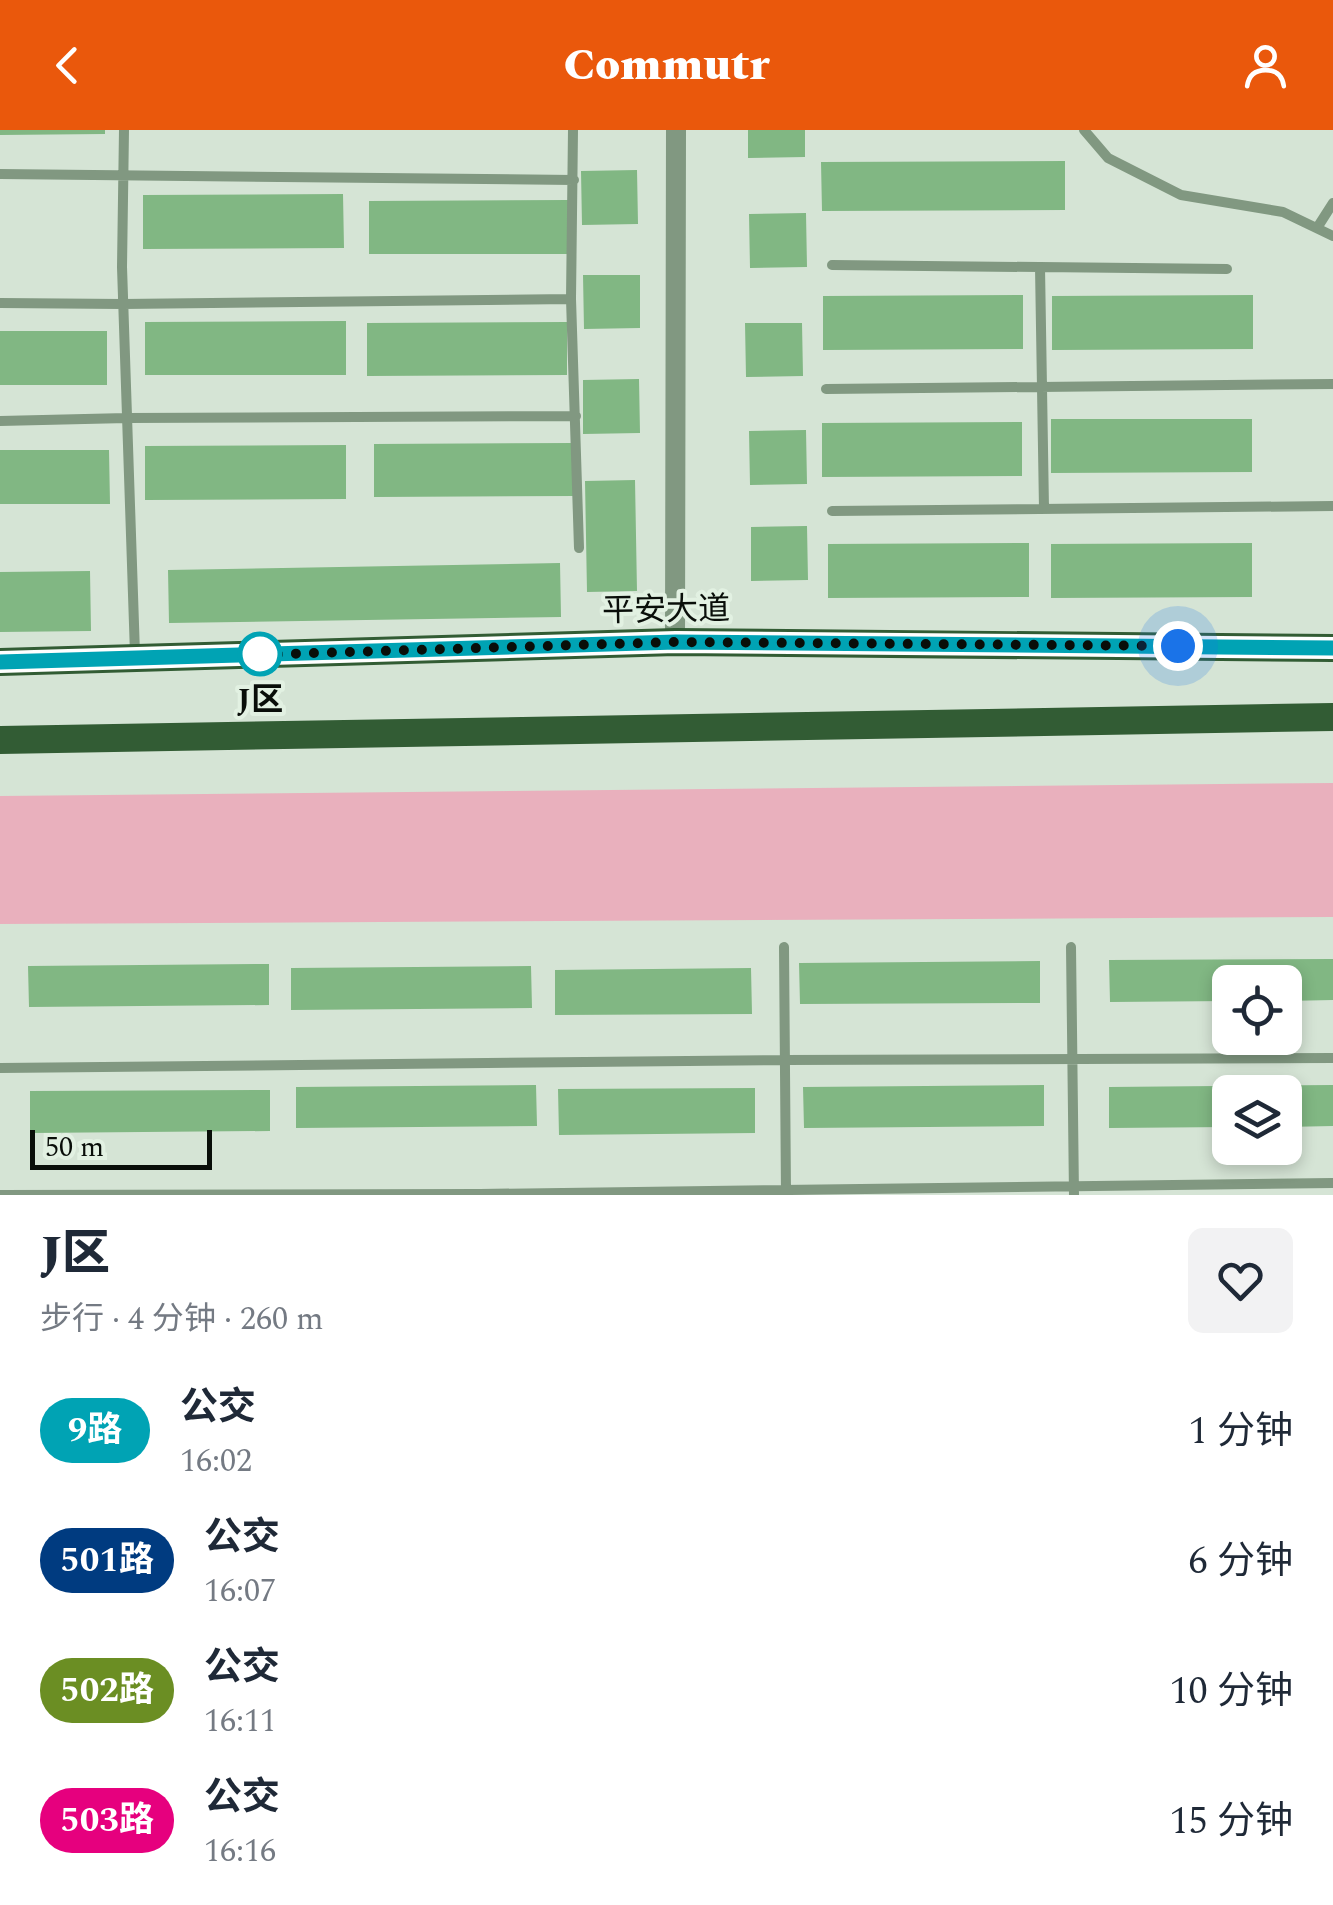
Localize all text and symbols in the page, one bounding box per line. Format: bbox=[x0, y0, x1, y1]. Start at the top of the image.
text: Commutr bbox=[564, 31, 769, 100]
icon: back bbox=[40, 38, 95, 93]
icon: person bbox=[1238, 38, 1293, 93]
street label: 平安大道 bbox=[602, 585, 730, 636]
your location bbox=[1153, 621, 1203, 671]
marker: J区 bbox=[239, 633, 281, 675]
place label: J区 bbox=[237, 676, 283, 725]
map controls bbox=[1212, 965, 1302, 1165]
button: locate bbox=[1212, 965, 1302, 1055]
button: layers bbox=[1212, 1075, 1302, 1165]
scale bar bbox=[30, 1125, 212, 1170]
text: 50 m bbox=[45, 1126, 104, 1169]
text: J区 bbox=[40, 1218, 110, 1291]
button: heart bbox=[1188, 1228, 1293, 1333]
text: 步行 · 4 分钟 · 260 m bbox=[40, 1295, 324, 1344]
text: 公交 bbox=[180, 1379, 256, 1437]
text: 1 分钟 bbox=[1188, 1403, 1293, 1461]
text: 9路 bbox=[68, 1404, 122, 1457]
text: 16:02 bbox=[180, 1437, 252, 1486]
text: 公交 bbox=[204, 1509, 280, 1567]
text: 6 分钟 bbox=[1188, 1533, 1293, 1591]
text: 501路 bbox=[60, 1534, 154, 1587]
text: 16:07 bbox=[204, 1567, 276, 1616]
text: 公交 bbox=[204, 1639, 280, 1697]
text: 10 分钟 bbox=[1169, 1663, 1293, 1721]
text: 502路 bbox=[60, 1664, 154, 1717]
text: 16:11 bbox=[204, 1697, 276, 1746]
text: 公交 bbox=[204, 1769, 280, 1827]
text: 15 分钟 bbox=[1169, 1793, 1293, 1851]
text: 503路 bbox=[60, 1794, 154, 1847]
text: 16:16 bbox=[204, 1827, 276, 1876]

